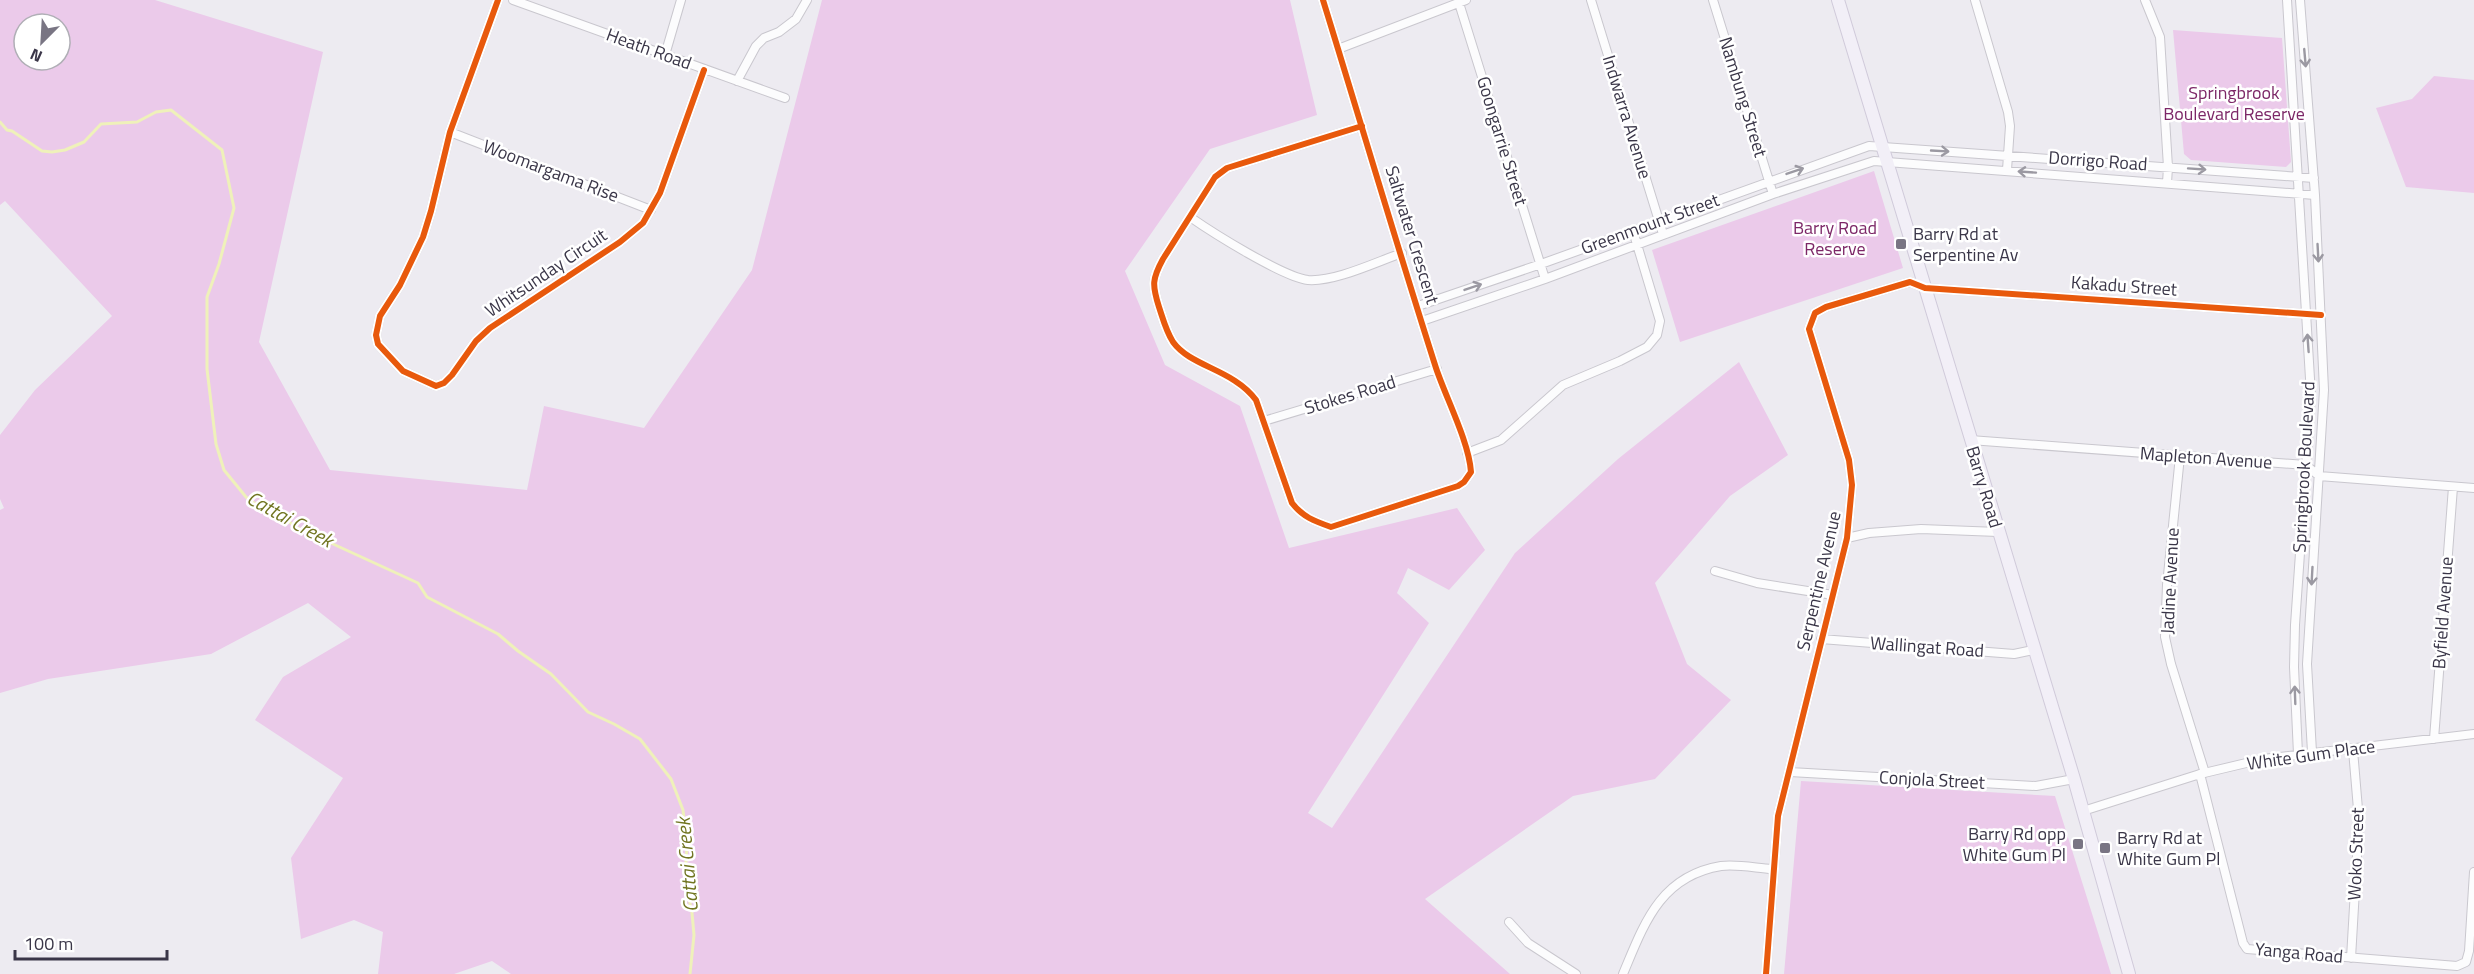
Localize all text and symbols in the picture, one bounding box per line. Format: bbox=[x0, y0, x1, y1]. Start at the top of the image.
north arrow bbox=[12, 12, 72, 72]
street label: Heath Road bbox=[603, 21, 696, 76]
street label: Nambung Street bbox=[1712, 33, 1775, 161]
text: N bbox=[26, 42, 46, 69]
one-way arrow bbox=[2300, 48, 2311, 68]
street label: Indwarra Avenue bbox=[1596, 52, 1659, 182]
street label: Goongarrie Street bbox=[1470, 73, 1535, 209]
park label: Springbrook Boulevard Reserve bbox=[2163, 79, 2305, 127]
street label: Woomargama Rise bbox=[479, 132, 623, 209]
street label: Dorrigo Road bbox=[2048, 144, 2148, 177]
one-way arrow bbox=[1930, 145, 1950, 156]
street label: Saltwater Crescent bbox=[1379, 162, 1447, 308]
one-way arrow bbox=[2187, 164, 2207, 175]
one-way arrow bbox=[1785, 165, 1804, 176]
one-way arrow bbox=[2017, 166, 2037, 177]
street label: Greenmount Street bbox=[1577, 186, 1723, 261]
park label: Barry Road Reserve bbox=[1793, 214, 1877, 262]
place label: Barry Rd at Serpentine Av bbox=[1913, 220, 2019, 268]
street label: Whitsunday Circuit bbox=[479, 221, 613, 323]
marker: Barry Rd at Serpentine Av bbox=[1894, 237, 1908, 251]
one-way arrow bbox=[2312, 243, 2323, 263]
street label: Kakadu Street bbox=[2070, 268, 2179, 303]
one-way arrow bbox=[1464, 281, 1482, 292]
one-way arrow bbox=[2302, 334, 2313, 354]
street label: Stokes Road bbox=[1301, 368, 1399, 421]
street label: Springbrook Boulevard bbox=[2286, 381, 2321, 553]
street label: Mapleton Avenue bbox=[2139, 439, 2273, 476]
street label: Barry Road bbox=[1959, 443, 2010, 531]
water label: Cattai Creek bbox=[241, 482, 341, 556]
street label: Serpentine Avenue bbox=[1789, 508, 1848, 653]
street label: Jadine Avenue bbox=[2153, 527, 2186, 635]
street label: Byfield Avenue bbox=[2425, 556, 2460, 670]
one-way arrow bbox=[2306, 565, 2317, 585]
street label: Wallingat Road bbox=[1869, 629, 1985, 664]
one-way arrow bbox=[2289, 686, 2301, 706]
street label: White Gum Place bbox=[2245, 732, 2377, 777]
street label: Conjola Street bbox=[1879, 763, 1986, 796]
street label: Woko Street bbox=[2340, 806, 2371, 901]
water label: Cattai Creek bbox=[667, 814, 706, 914]
place label: Barry Rd opp White Gum Pl bbox=[1963, 820, 2066, 868]
place label: Barry Rd at White Gum Pl bbox=[2117, 824, 2220, 872]
marker: Barry Rd opp White Gum Pl bbox=[2071, 837, 2085, 851]
marker: Barry Rd at White Gum Pl bbox=[2098, 841, 2112, 855]
scale bar bbox=[15, 923, 166, 961]
text: 100 m bbox=[24, 930, 73, 957]
street label: Yanga Road bbox=[2254, 935, 2344, 970]

